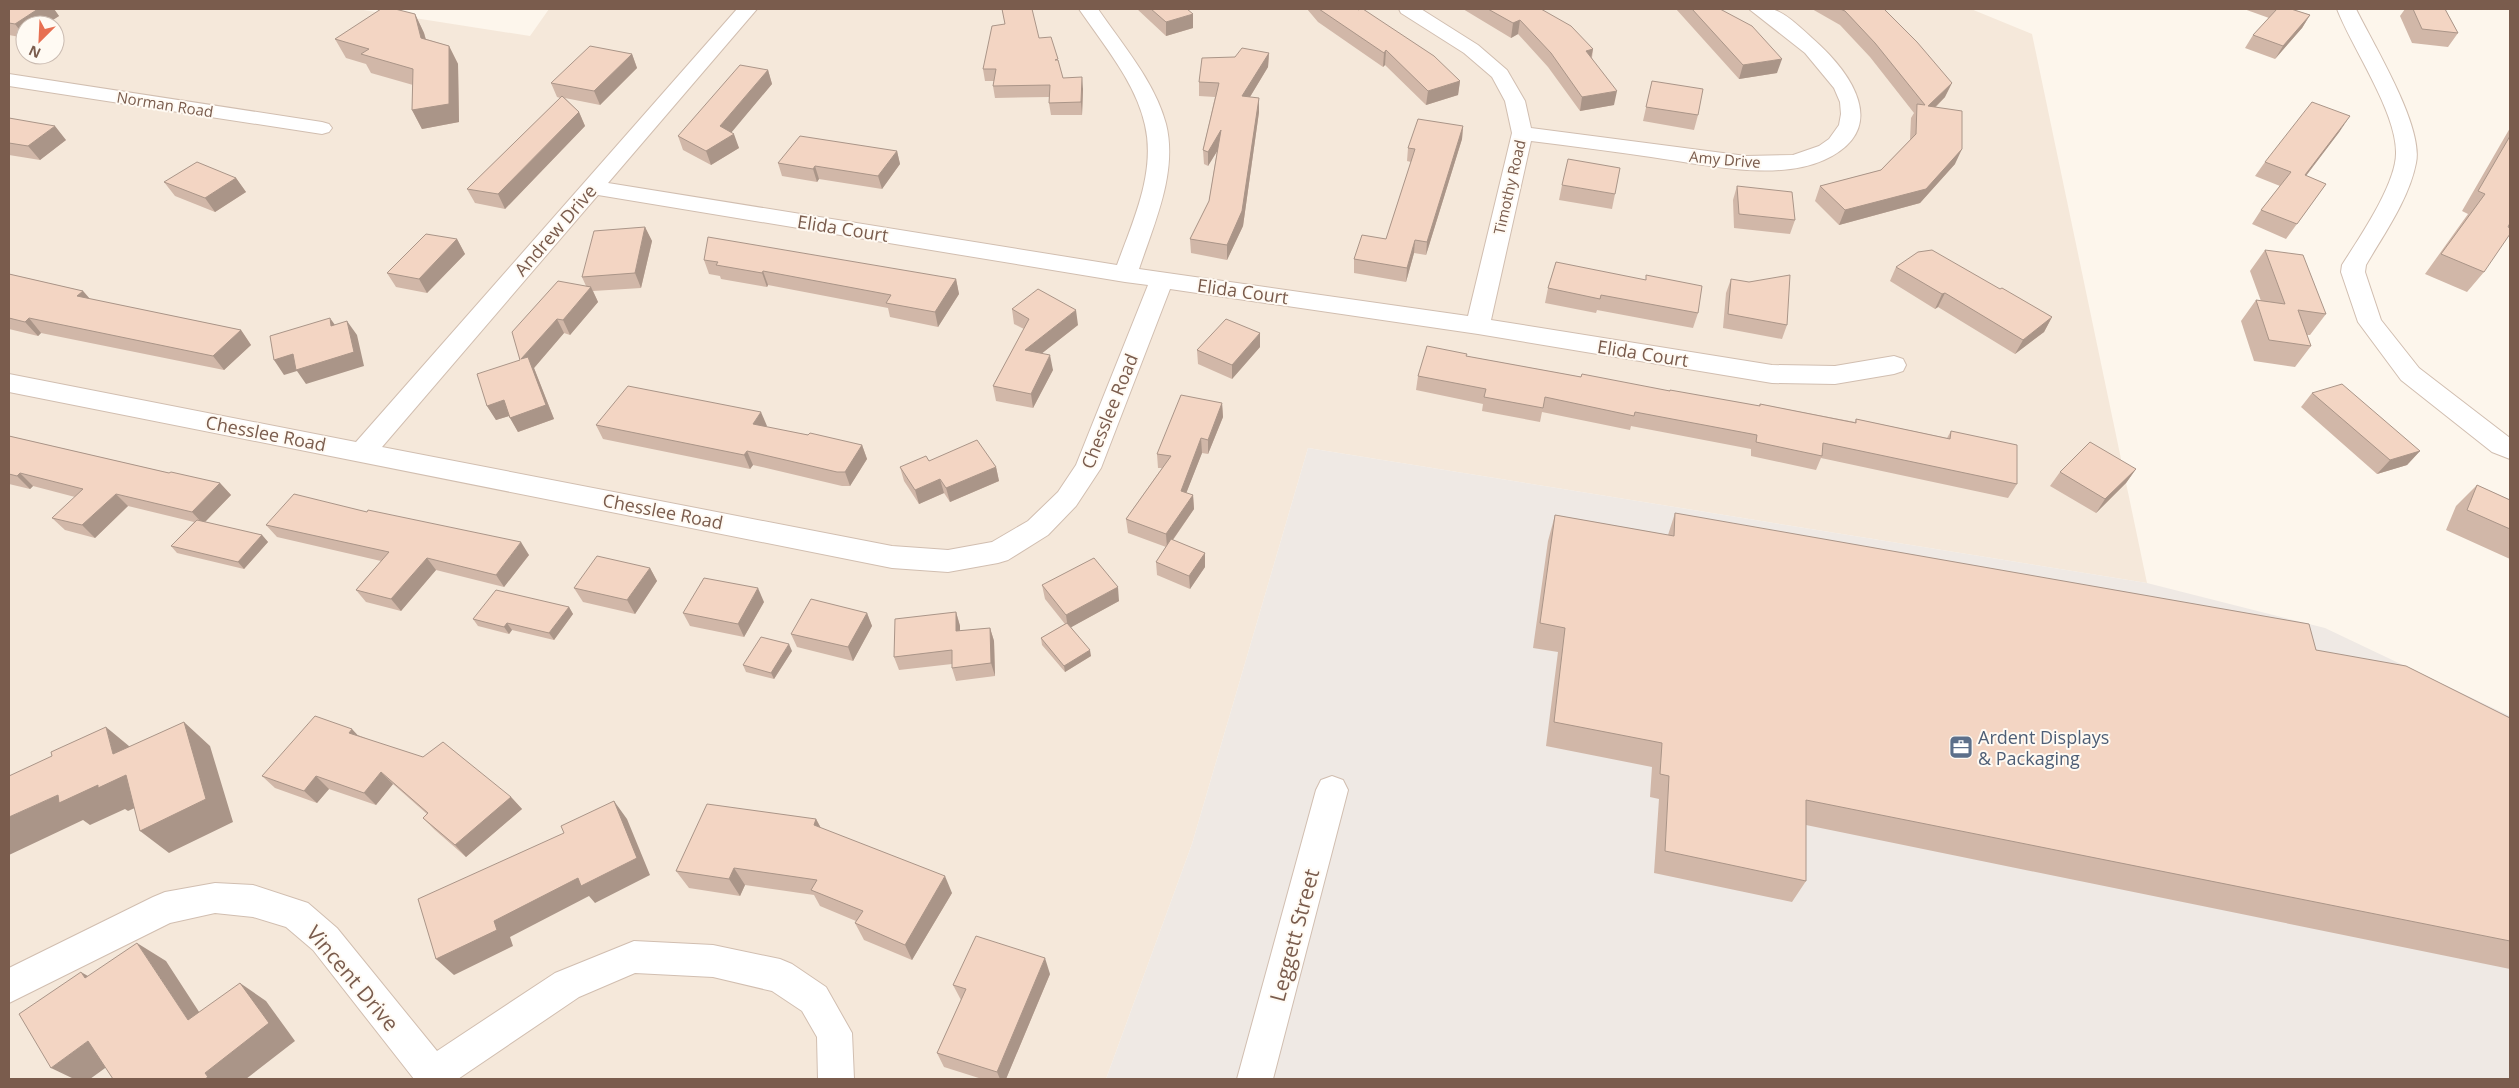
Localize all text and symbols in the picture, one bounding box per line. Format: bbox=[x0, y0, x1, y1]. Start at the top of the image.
north arrow bbox=[15, 15, 65, 65]
text: N bbox=[25, 41, 44, 63]
street label: Norman Road bbox=[115, 86, 215, 122]
street label: Timothy Road bbox=[1488, 138, 1530, 236]
street label: Amy Drive bbox=[1689, 146, 1761, 172]
street label: Andrew Drive bbox=[509, 179, 601, 281]
street label: Elida Court bbox=[796, 209, 890, 247]
street label: Elida Court bbox=[1196, 273, 1290, 309]
street label: Elida Court bbox=[1596, 334, 1690, 372]
street label: Chesslee Road bbox=[1075, 350, 1143, 472]
street label: Chesslee Road bbox=[204, 410, 328, 456]
street label: Chesslee Road bbox=[601, 488, 725, 534]
place label: Ardent Displays & Packaging bbox=[1978, 725, 2109, 770]
office icon: Ardent Displays & Packaging bbox=[1948, 734, 1974, 760]
street label: Leggett Street bbox=[1263, 865, 1325, 1005]
street label: Vincent Drive bbox=[301, 919, 405, 1037]

